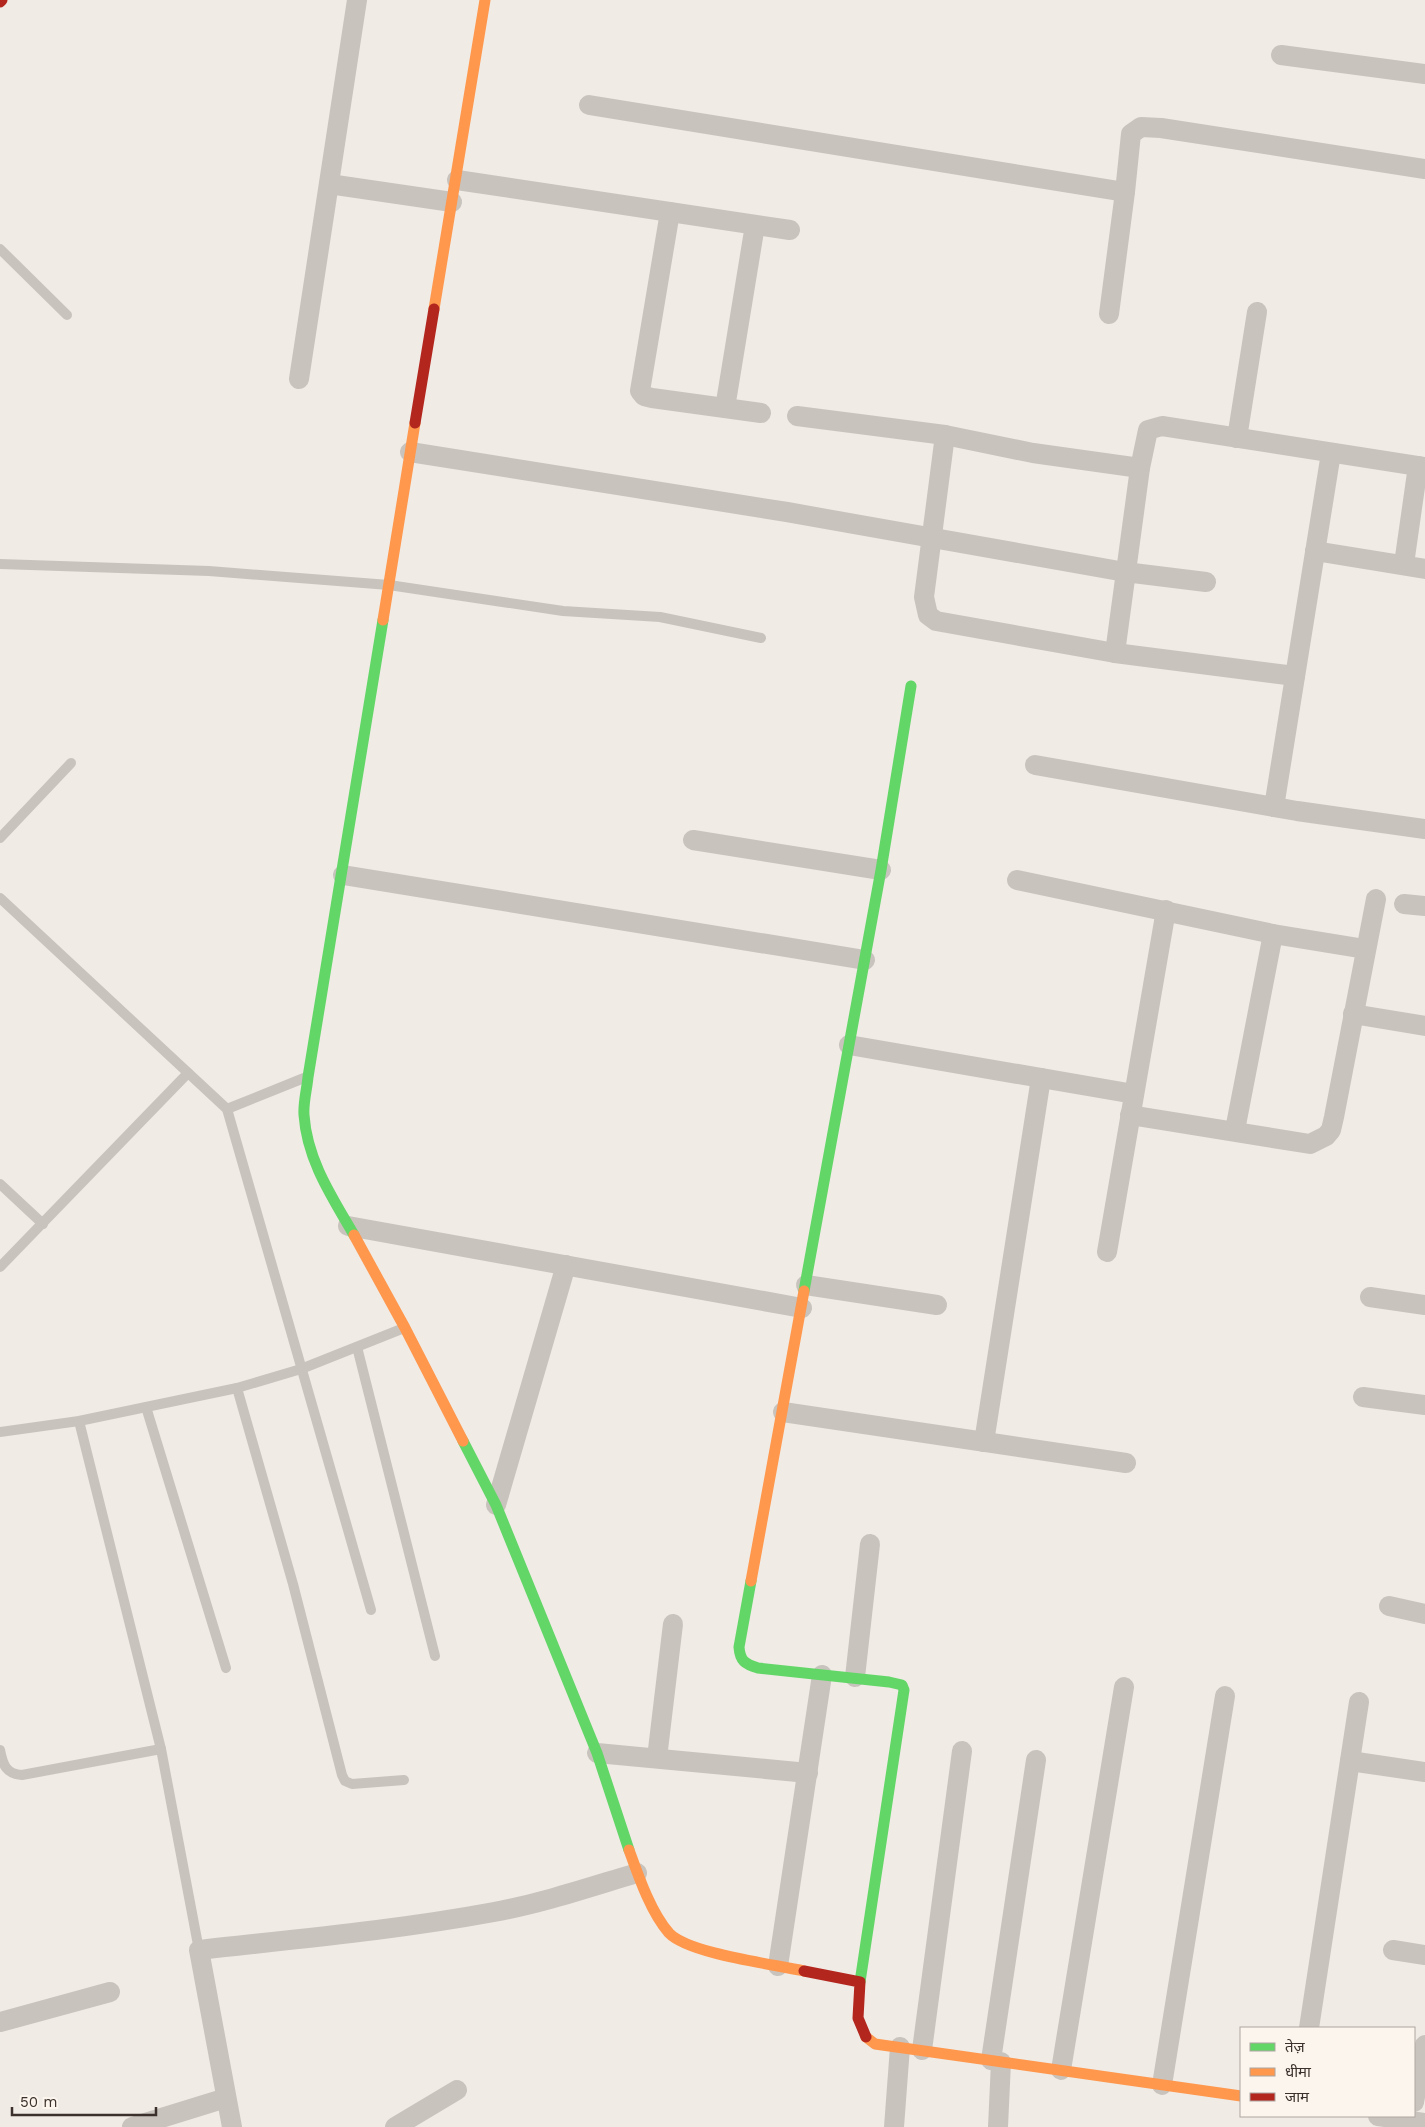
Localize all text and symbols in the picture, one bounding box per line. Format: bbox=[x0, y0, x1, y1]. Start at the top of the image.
legend bbox=[1240, 2027, 1415, 2117]
text: तेज़ bbox=[1285, 2038, 1306, 2056]
text: धीमा bbox=[1285, 2063, 1312, 2081]
scale bar bbox=[12, 2084, 156, 2116]
text: जाम bbox=[1285, 2088, 1310, 2106]
text: 50 m bbox=[20, 2093, 57, 2111]

